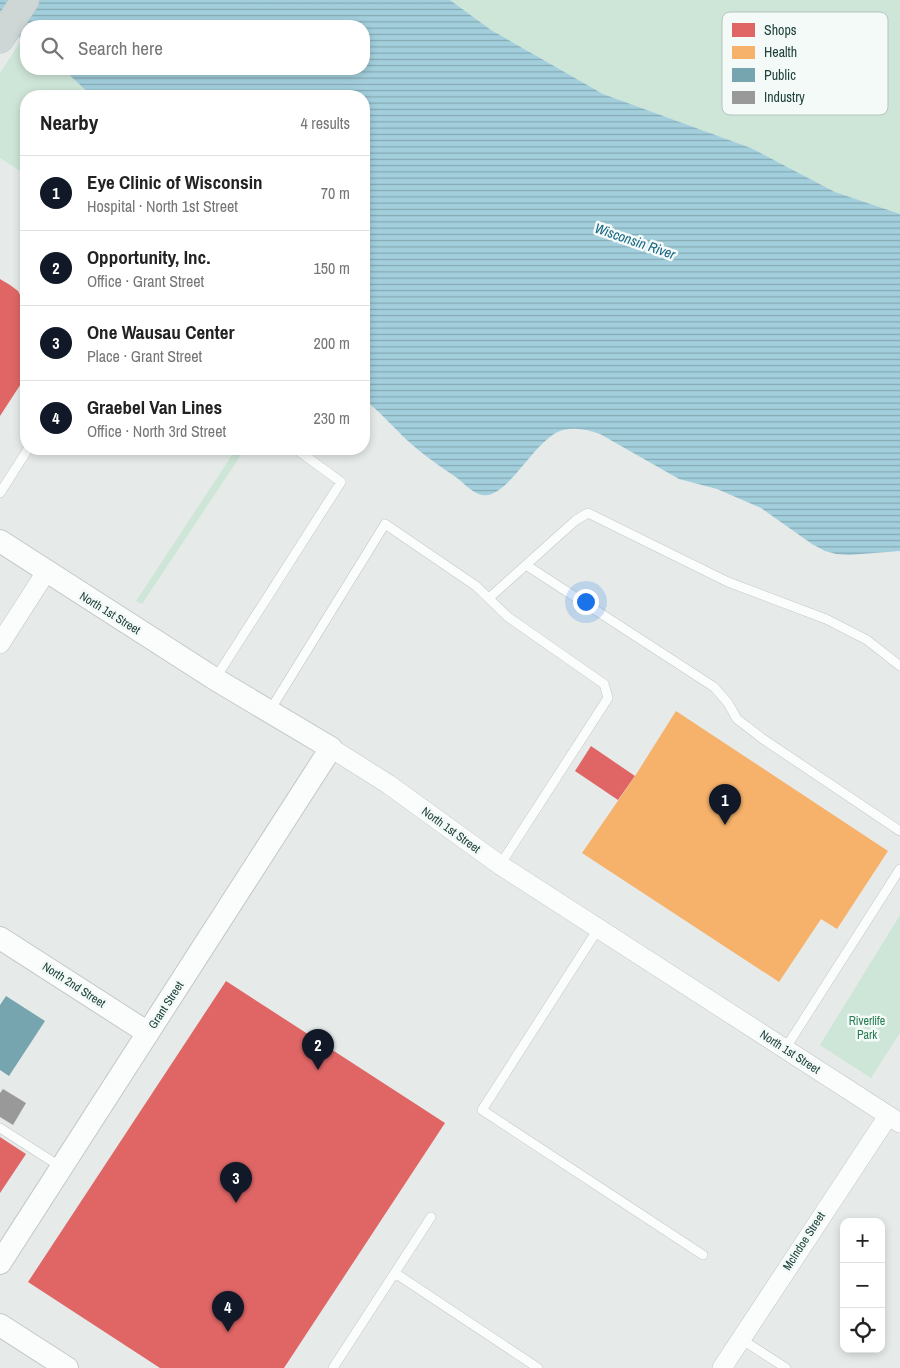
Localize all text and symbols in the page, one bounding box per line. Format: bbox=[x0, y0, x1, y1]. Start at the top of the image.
legend bbox=[722, 12, 888, 115]
search box bbox=[20, 20, 370, 75]
text: Shops bbox=[764, 21, 797, 39]
icon: search bbox=[38, 34, 66, 62]
text: Search here bbox=[78, 35, 163, 61]
text: Health bbox=[764, 43, 797, 61]
text: Public bbox=[764, 66, 796, 84]
text: Industry bbox=[764, 88, 805, 106]
text: Nearby bbox=[40, 108, 98, 137]
text: 4 results bbox=[300, 112, 350, 134]
text: Eye Clinic of Wisconsin bbox=[87, 169, 263, 195]
text: 1 bbox=[52, 182, 60, 204]
text: 70 m bbox=[321, 182, 350, 204]
text: Hospital · North 1st Street bbox=[87, 195, 238, 217]
water label: Wisconsin River bbox=[592, 219, 679, 264]
text: Opportunity, Inc. bbox=[87, 244, 211, 270]
text: 2 bbox=[52, 257, 60, 279]
text: 150 m bbox=[314, 257, 350, 279]
text: Office · Grant Street bbox=[87, 270, 204, 292]
text: One Wausau Center bbox=[87, 319, 234, 345]
text: 3 bbox=[52, 332, 60, 354]
text: 200 m bbox=[314, 332, 350, 354]
text: Place · Grant Street bbox=[87, 345, 202, 367]
text: Graebel Van Lines bbox=[87, 394, 222, 420]
text: 4 bbox=[52, 407, 60, 429]
text: 230 m bbox=[314, 407, 350, 429]
text: Office · North 3rd Street bbox=[87, 420, 226, 442]
street label: North 1st Street bbox=[77, 588, 144, 638]
your location bbox=[573, 589, 599, 615]
pin: 1 bbox=[709, 784, 741, 825]
street label: North 1st Street bbox=[418, 803, 484, 857]
street label: North 2nd Street bbox=[39, 959, 109, 1012]
street label: Grant Street bbox=[145, 978, 187, 1032]
park label: Riverlife Park bbox=[849, 1013, 885, 1043]
street label: North 1st Street bbox=[757, 1027, 823, 1078]
pin: 2 bbox=[302, 1029, 334, 1070]
pin: 3 bbox=[220, 1162, 252, 1203]
street label: McIndoe Street bbox=[779, 1208, 829, 1273]
map controls bbox=[840, 1218, 885, 1353]
button: + bbox=[840, 1218, 885, 1263]
button: − bbox=[840, 1263, 885, 1308]
pin: 4 bbox=[212, 1291, 244, 1332]
button: locate bbox=[840, 1308, 885, 1353]

